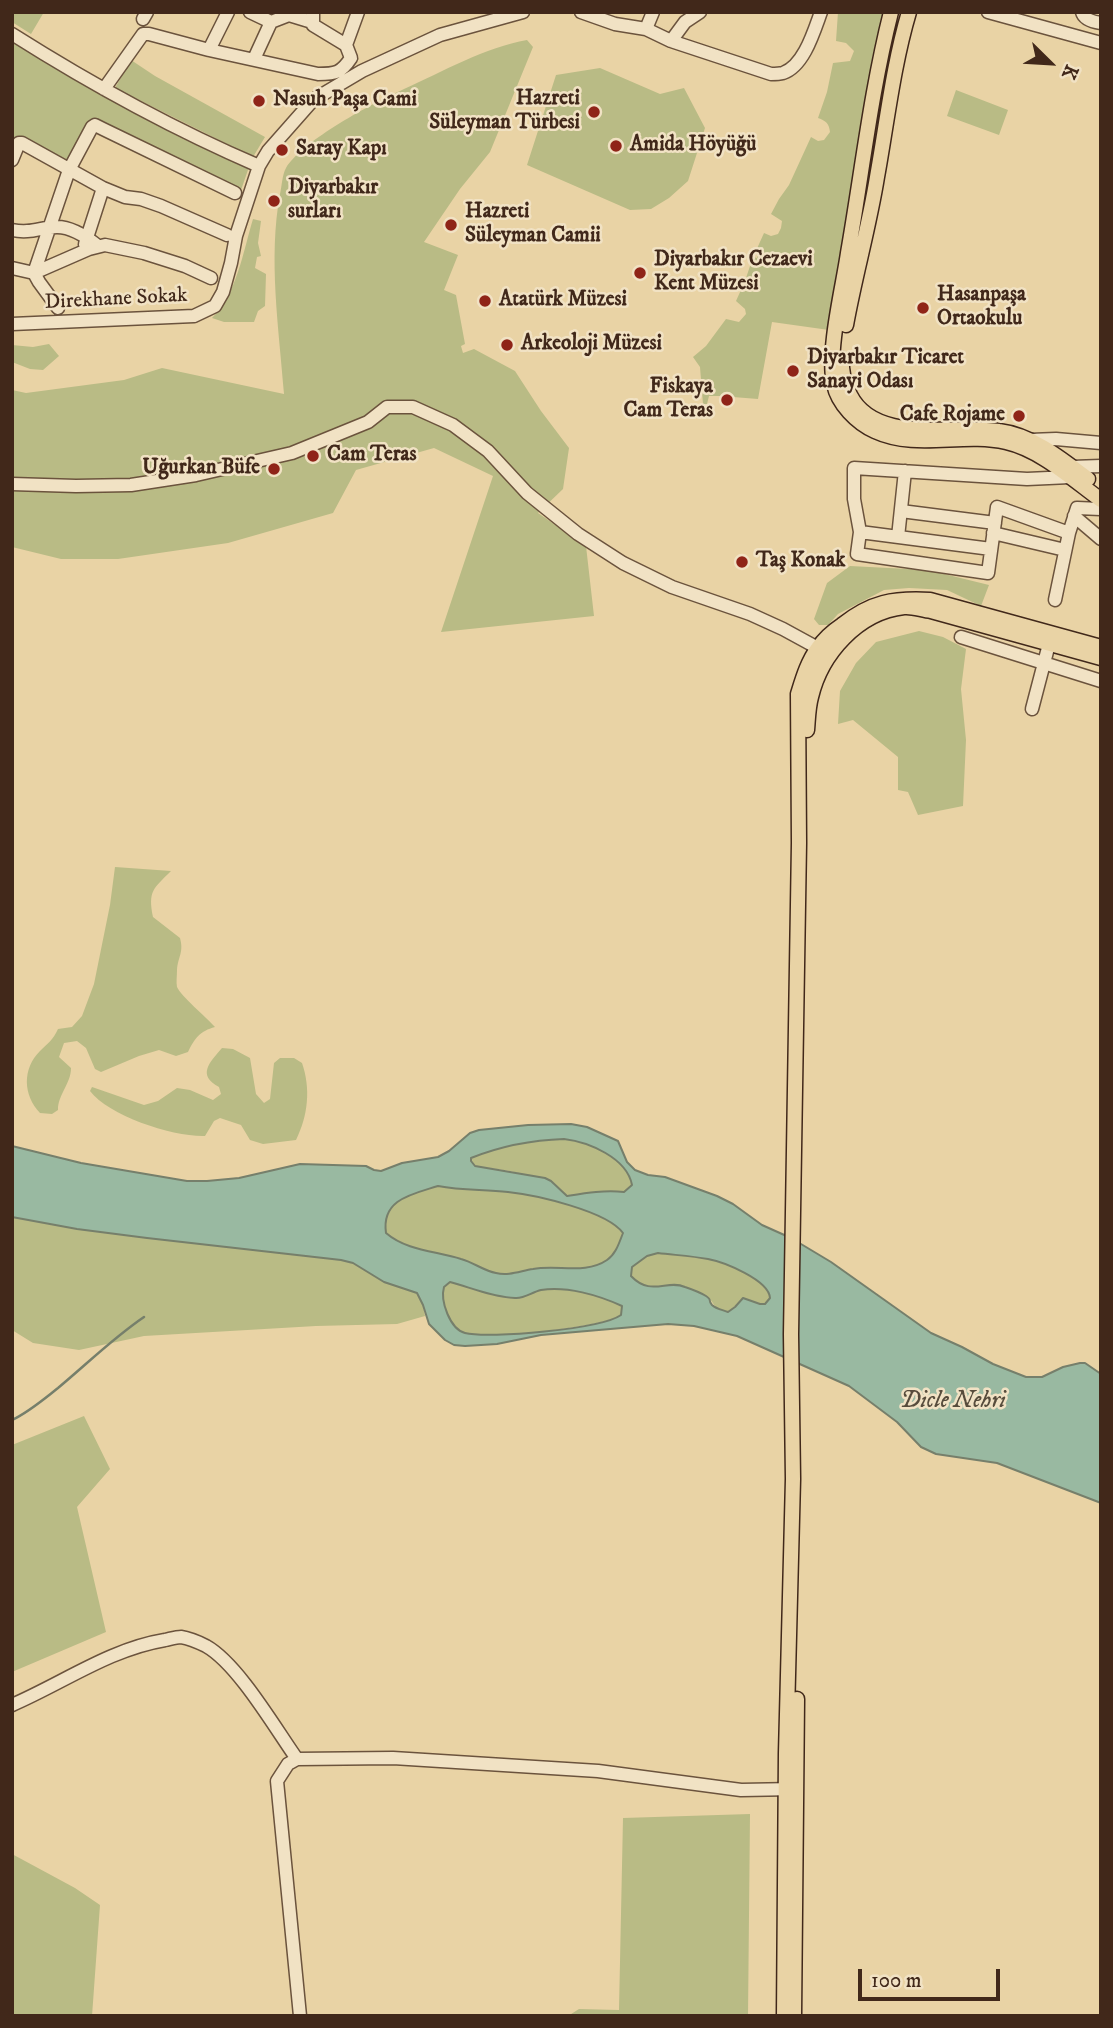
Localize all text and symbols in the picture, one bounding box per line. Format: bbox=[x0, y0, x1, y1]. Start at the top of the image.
north arrow bbox=[1015, 28, 1085, 98]
text: K bbox=[1056, 61, 1083, 83]
place label: Hazreti Süleyman Türbesi bbox=[429, 87, 580, 137]
place label: Nasuh Paşa Cami bbox=[273, 88, 417, 114]
marker: Nasuh Paşa Cami bbox=[251, 93, 267, 109]
marker: Hazreti Süleyman Türbesi bbox=[586, 104, 602, 120]
place label: Amida Höyüğü bbox=[630, 133, 756, 159]
place label: Saray Kapı bbox=[296, 137, 387, 163]
marker: Amida Höyüğü bbox=[608, 138, 624, 154]
marker: Saray Kapı bbox=[274, 142, 290, 158]
place label: Diyarbakır surları bbox=[288, 176, 378, 226]
marker: Diyarbakır surları bbox=[266, 193, 282, 209]
place label: Hazreti Süleyman Camii bbox=[465, 200, 601, 250]
marker: Hazreti Süleyman Camii bbox=[443, 217, 459, 233]
place label: Diyarbakır Cezaevi Kent Müzesi bbox=[654, 248, 813, 298]
marker: Diyarbakır Cezaevi Kent Müzesi bbox=[632, 265, 648, 281]
place label: Hasanpaşa Ortaokulu bbox=[937, 283, 1026, 333]
street label: Direkhane Sokak bbox=[44, 284, 188, 316]
place label: Atatürk Müzesi bbox=[499, 288, 627, 314]
marker: Atatürk Müzesi bbox=[477, 293, 493, 309]
marker: Hasanpaşa Ortaokulu bbox=[915, 300, 931, 316]
place label: Arkeoloji Müzesi bbox=[521, 332, 662, 358]
marker: Arkeoloji Müzesi bbox=[499, 337, 515, 353]
place label: Diyarbakır Ticaret Sanayi Odası bbox=[807, 346, 964, 396]
marker: Diyarbakır Ticaret Sanayi Odası bbox=[785, 363, 801, 379]
place label: Fiskaya Cam Teras bbox=[624, 375, 713, 425]
marker: Fiskaya Cam Teras bbox=[719, 392, 735, 408]
place label: Cafe Rojame bbox=[900, 403, 1005, 429]
marker: Cafe Rojame bbox=[1011, 408, 1027, 424]
place label: Cam Teras bbox=[327, 443, 416, 469]
marker: Cam Teras bbox=[305, 448, 321, 464]
place label: Uğurkan Büfe bbox=[142, 456, 260, 482]
marker: Uğurkan Büfe bbox=[266, 461, 282, 477]
place label: Taş Konak bbox=[756, 549, 846, 575]
marker: Taş Konak bbox=[734, 554, 750, 570]
water label: Dicle Nehri bbox=[900, 1388, 1006, 1416]
scale bar bbox=[861, 1954, 1003, 1998]
text: 100 m bbox=[871, 1968, 922, 1994]

